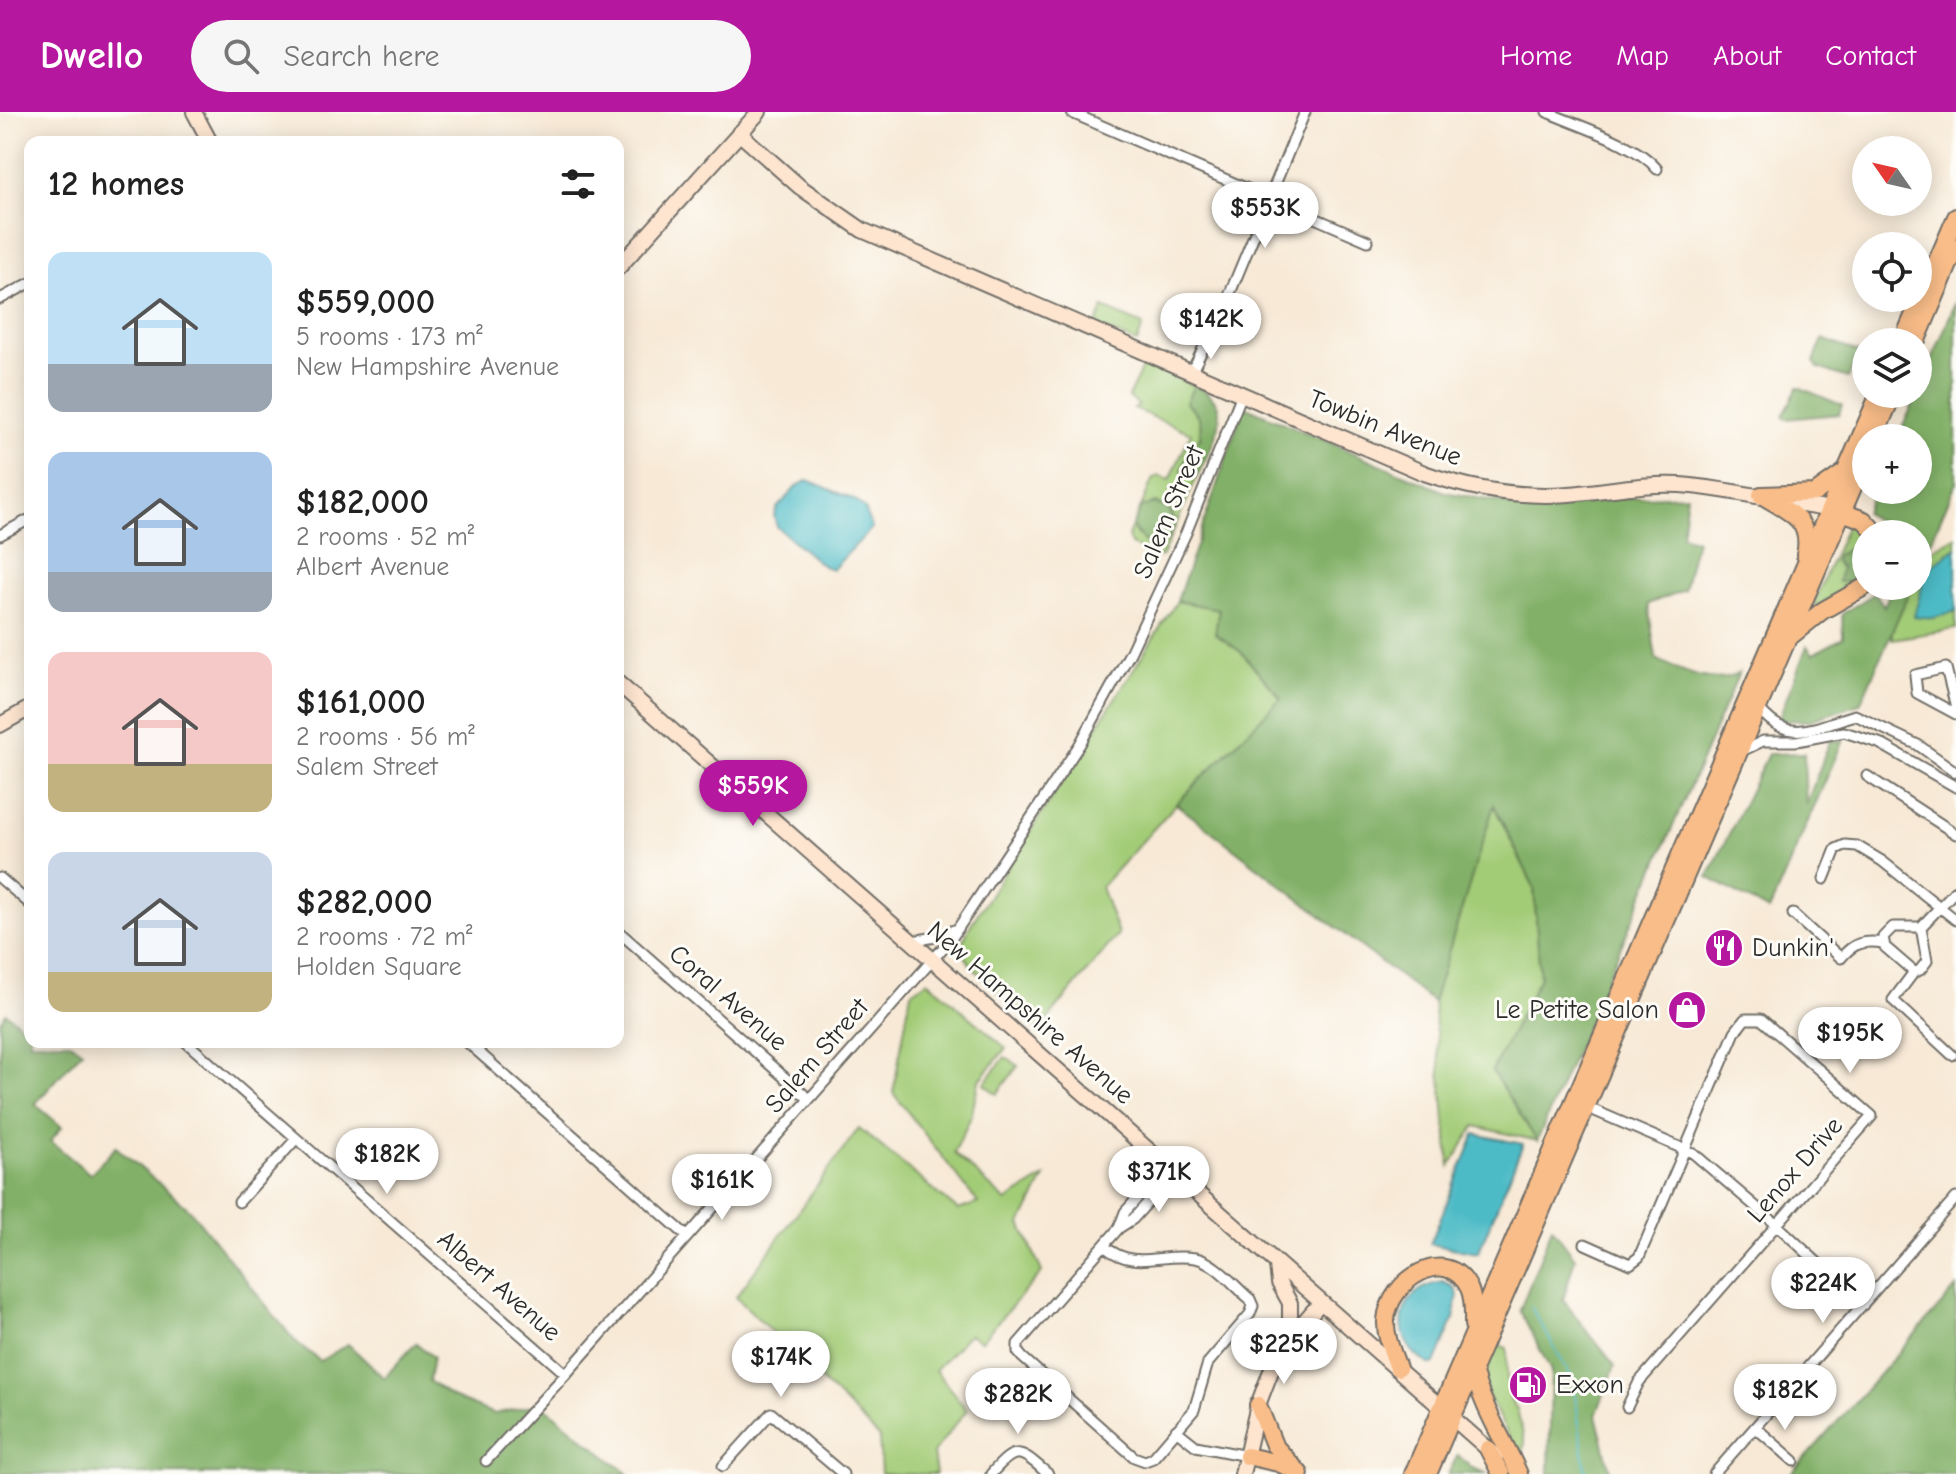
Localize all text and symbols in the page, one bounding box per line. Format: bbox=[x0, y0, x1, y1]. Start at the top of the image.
search box bbox=[191, 20, 751, 92]
text: Dwello bbox=[40, 34, 143, 78]
icon: search bbox=[219, 34, 263, 78]
text: Search here bbox=[283, 39, 440, 74]
text: Home bbox=[1500, 40, 1572, 72]
text: Map bbox=[1616, 40, 1669, 72]
text: About bbox=[1713, 40, 1781, 72]
text: Contact bbox=[1825, 40, 1916, 72]
north arrow bbox=[1852, 136, 1932, 216]
map controls bbox=[1852, 136, 1932, 600]
icon: filters bbox=[556, 162, 600, 206]
text: 12 homes bbox=[48, 164, 184, 204]
pin: $553K bbox=[1209, 182, 1321, 250]
text: $553K bbox=[1230, 193, 1300, 223]
button: locate bbox=[1852, 232, 1932, 312]
text: $559,000 bbox=[296, 282, 435, 322]
icon: home bbox=[112, 284, 208, 380]
pin: $142K bbox=[1155, 293, 1267, 361]
text: $142K bbox=[1178, 304, 1244, 334]
text: 5 rooms · 173 m² bbox=[296, 322, 483, 352]
button: layers bbox=[1852, 328, 1932, 408]
text: New Hampshire Avenue bbox=[296, 352, 559, 382]
street label: Towbin Avenue bbox=[1304, 384, 1466, 472]
button: + bbox=[1852, 424, 1932, 504]
street label: Salem Street bbox=[1127, 439, 1211, 583]
text: $182,000 bbox=[296, 482, 429, 522]
icon: home bbox=[112, 484, 208, 580]
button: − bbox=[1852, 520, 1932, 600]
text: 2 rooms · 52 m² bbox=[296, 522, 474, 552]
text: Albert Avenue bbox=[296, 552, 449, 582]
text: $161,000 bbox=[296, 682, 426, 722]
icon: home bbox=[112, 684, 208, 780]
text: 2 rooms · 56 m² bbox=[296, 722, 475, 752]
text: Salem Street bbox=[296, 752, 438, 782]
pin: $559K bbox=[697, 760, 809, 828]
text: $559K bbox=[717, 771, 789, 801]
text: $282,000 bbox=[296, 882, 433, 922]
icon: home bbox=[112, 884, 208, 980]
street label: New Hampshire Avenue bbox=[921, 915, 1139, 1111]
text: 2 rooms · 72 m² bbox=[296, 922, 473, 952]
restaurant icon: Dunkin' bbox=[1703, 927, 1745, 969]
place label: Dunkin' bbox=[1752, 933, 1834, 963]
street label: Coral Avenue bbox=[663, 939, 793, 1057]
text: Holden Square bbox=[296, 952, 461, 982]
shop icon: Le Petite Salon bbox=[1666, 989, 1708, 1031]
street label: Salem Street bbox=[759, 991, 876, 1119]
place label: Le Petite Salon bbox=[1495, 995, 1659, 1025]
pin: $195K bbox=[1794, 1007, 1906, 1075]
text: $195K bbox=[1816, 1018, 1884, 1048]
street label: Lenox Drive bbox=[1741, 1111, 1849, 1229]
pin: $182K bbox=[331, 1128, 443, 1196]
text: $182K bbox=[354, 1139, 420, 1169]
pin: $371K bbox=[1103, 1146, 1215, 1214]
pin: $161K bbox=[666, 1154, 778, 1222]
text: $371K bbox=[1126, 1157, 1192, 1187]
text: $161K bbox=[690, 1165, 754, 1195]
street label: Albert Avenue bbox=[431, 1224, 567, 1348]
pin: $224K bbox=[1767, 1257, 1879, 1325]
text: $224K bbox=[1789, 1268, 1857, 1298]
pin: $225K bbox=[1228, 1318, 1340, 1386]
text: $225K bbox=[1249, 1329, 1319, 1359]
pin: $174K bbox=[725, 1331, 837, 1399]
text: $174K bbox=[750, 1342, 812, 1372]
fuel station icon: Exxon bbox=[1507, 1364, 1549, 1406]
pin: $182K bbox=[1729, 1364, 1841, 1432]
pin: $282K bbox=[962, 1368, 1074, 1436]
place label: Exxon bbox=[1556, 1370, 1624, 1400]
text: $182K bbox=[1752, 1375, 1818, 1405]
text: $282K bbox=[983, 1379, 1053, 1409]

